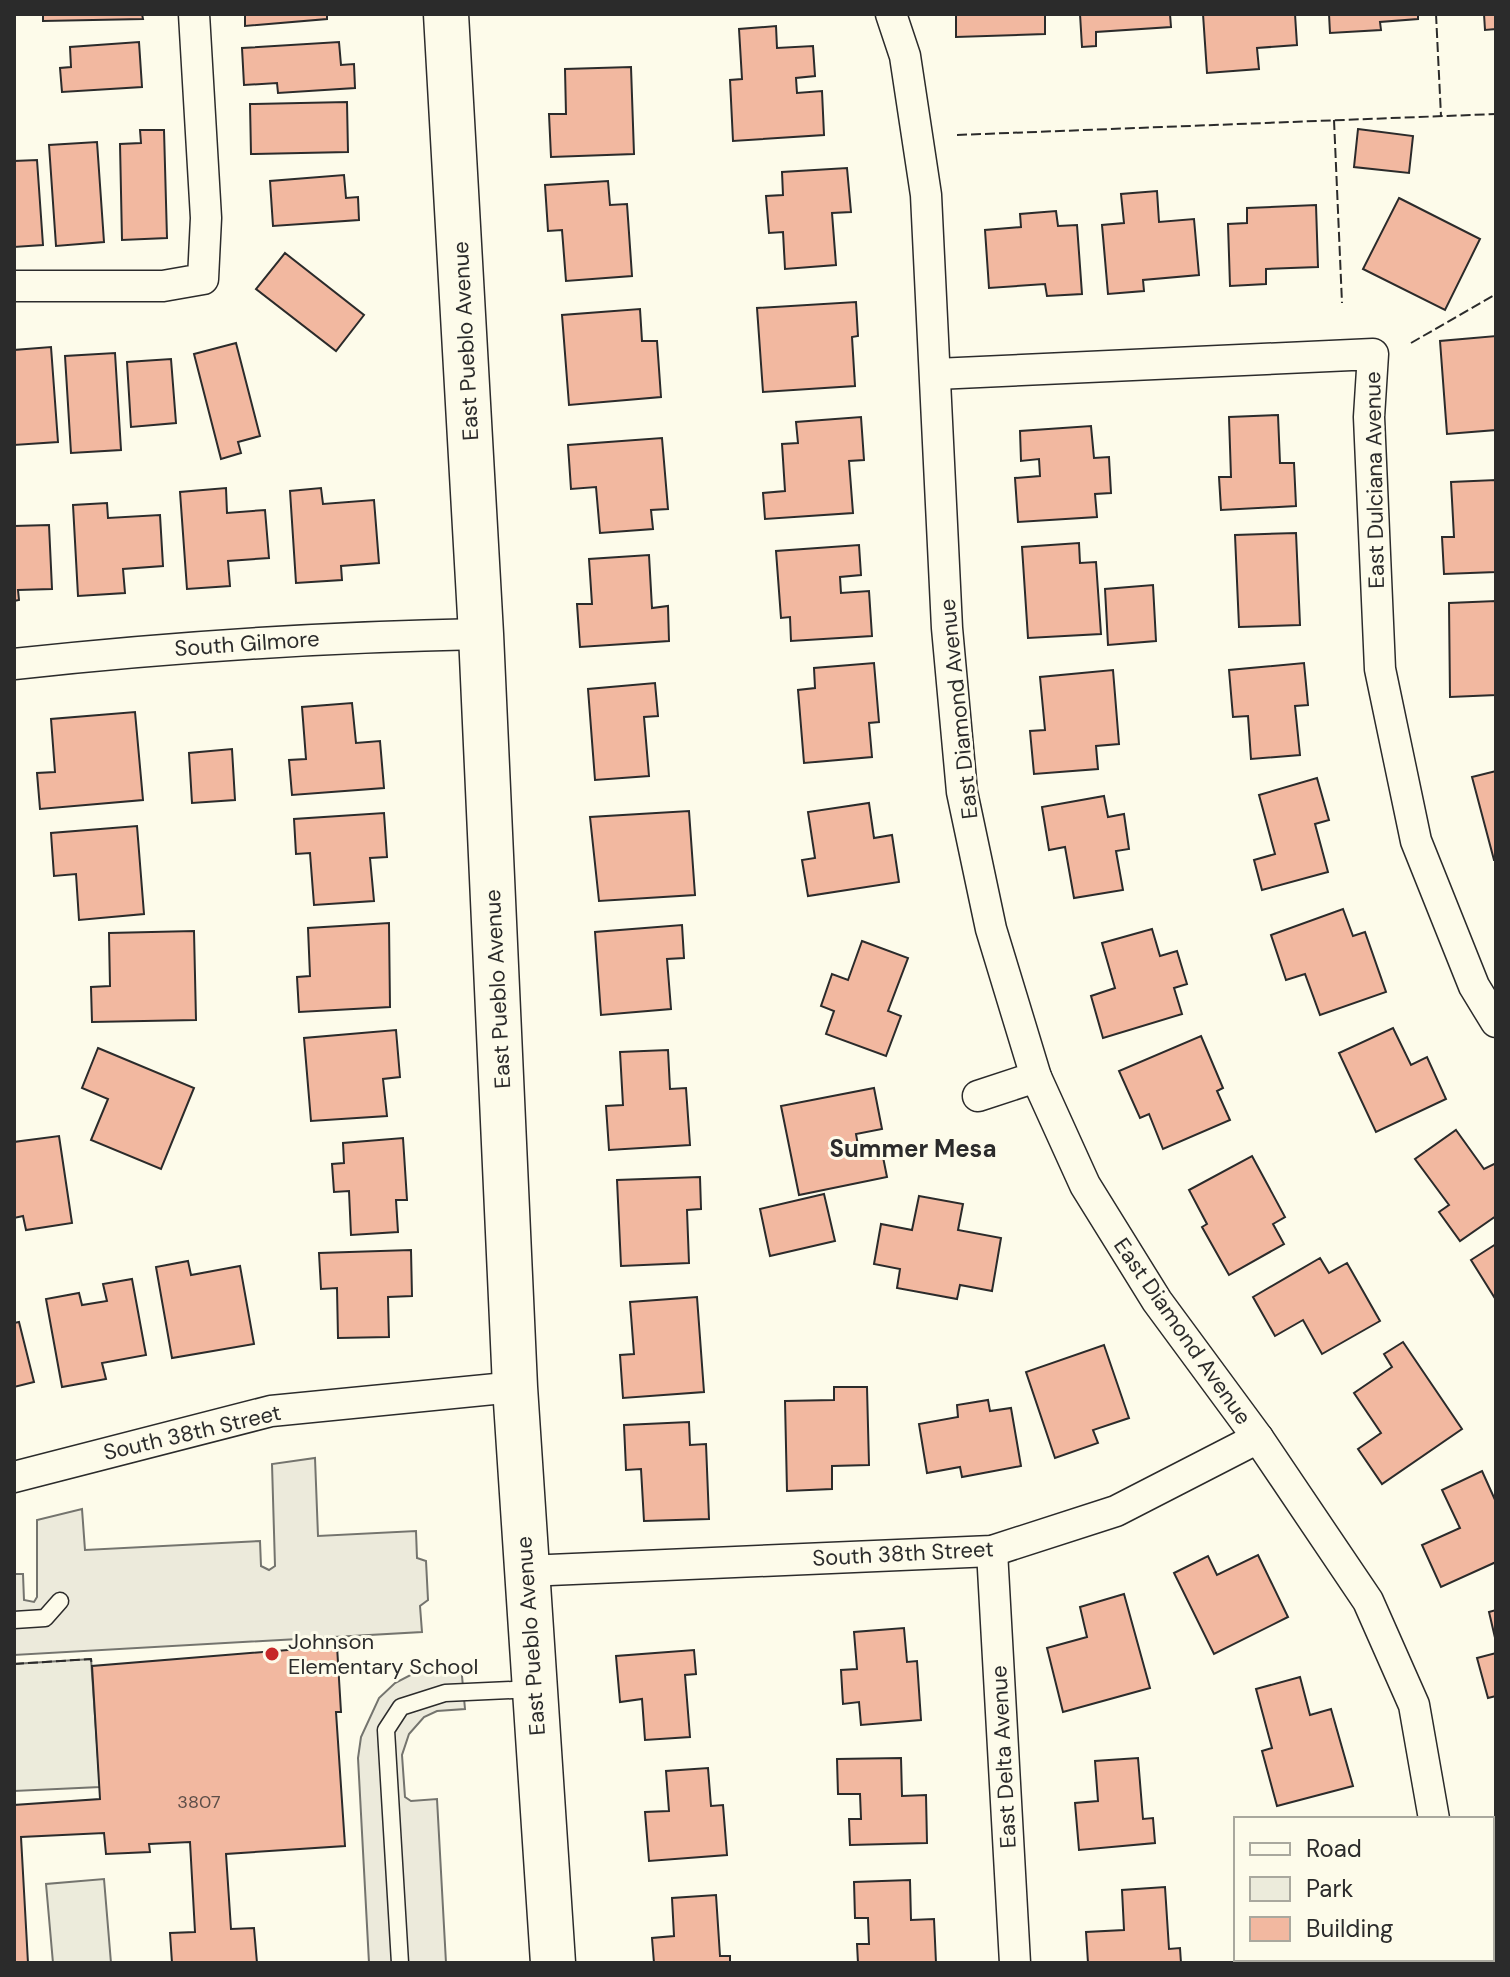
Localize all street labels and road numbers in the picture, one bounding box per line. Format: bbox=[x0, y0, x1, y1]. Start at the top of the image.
street label: East Pueblo Avenue bbox=[446, 241, 485, 441]
street label: East Dulciana Avenue bbox=[1358, 371, 1391, 589]
street label: East Diamond Avenue bbox=[933, 597, 984, 821]
street label: South Gilmore bbox=[174, 624, 321, 663]
street label: East Pueblo Avenue bbox=[478, 889, 517, 1089]
street label: East Diamond Avenue bbox=[1107, 1232, 1258, 1430]
street label: South 38th Street bbox=[100, 1398, 284, 1467]
street label: South 38th Street bbox=[812, 1534, 994, 1573]
street label: East Pueblo Avenue bbox=[509, 1535, 552, 1737]
street label: East Delta Avenue bbox=[984, 1665, 1023, 1849]

